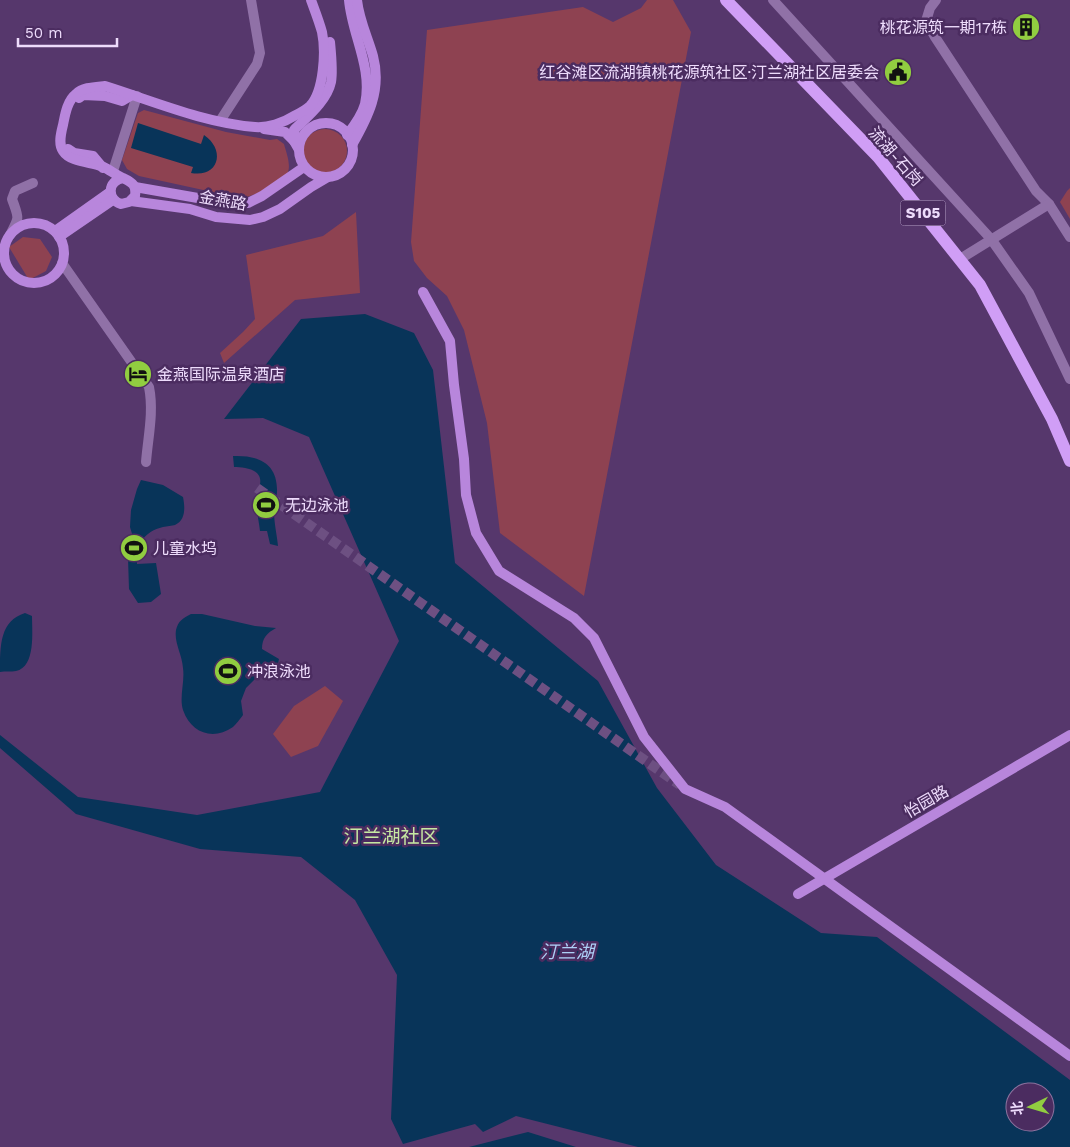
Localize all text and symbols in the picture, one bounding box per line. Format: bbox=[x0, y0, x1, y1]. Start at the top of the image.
building icon: 桃花源筑一期17栋 bbox=[1011, 12, 1041, 42]
scale bar bbox=[18, 15, 116, 47]
place label: 桃花源筑一期17栋 bbox=[880, 18, 1007, 37]
text: 50 m bbox=[25, 24, 62, 42]
public building icon: 红谷滩区流湖镇桃花源筑社区·汀兰湖社区居委会 bbox=[883, 57, 913, 87]
place label: 红谷滩区流湖镇桃花源筑社区·汀兰湖社区居委会 bbox=[539, 63, 879, 82]
street label: 流湖-石岗 bbox=[865, 123, 926, 190]
street label: 金燕路 bbox=[198, 187, 248, 214]
road number: S105 bbox=[900, 200, 946, 226]
hotel icon: 金燕国际温泉酒店 bbox=[123, 359, 153, 389]
place label: 金燕国际温泉酒店 bbox=[157, 365, 285, 384]
sports icon: 无边泳池 bbox=[251, 490, 281, 520]
place label: 无边泳池 bbox=[285, 496, 349, 515]
sports icon: 儿童水坞 bbox=[119, 533, 149, 563]
place label: 儿童水坞 bbox=[153, 539, 217, 558]
sports icon: 冲浪泳池 bbox=[213, 656, 243, 686]
place label: 冲浪泳池 bbox=[247, 662, 311, 681]
street label: 怡园路 bbox=[901, 781, 952, 822]
district label: 汀兰湖社区 bbox=[343, 825, 439, 848]
water label: 汀兰湖 bbox=[540, 941, 597, 962]
north arrow bbox=[1005, 1082, 1055, 1132]
text: 北 bbox=[1008, 1100, 1026, 1116]

